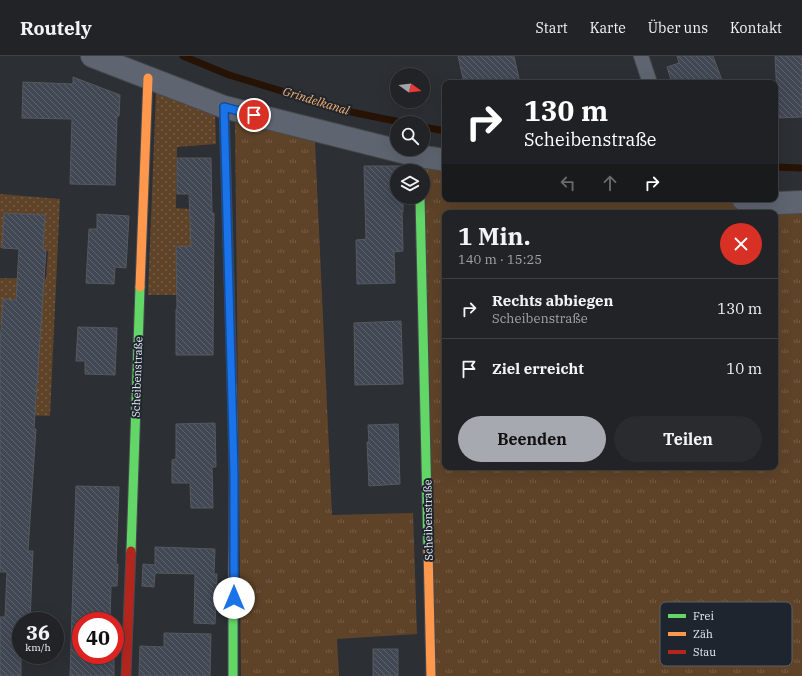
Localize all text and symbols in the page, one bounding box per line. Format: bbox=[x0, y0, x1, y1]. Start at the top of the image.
text: Routely bbox=[20, 16, 92, 40]
text: Start bbox=[536, 19, 568, 37]
text: Karte bbox=[590, 19, 626, 37]
text: Über uns bbox=[648, 19, 708, 37]
text: Kontakt bbox=[730, 19, 782, 37]
north arrow bbox=[390, 68, 430, 108]
map controls bbox=[390, 68, 430, 204]
water label: Grindelkanal bbox=[281, 83, 352, 118]
text: 130 m bbox=[524, 92, 608, 129]
icon: right bbox=[458, 96, 510, 148]
pin bbox=[237, 98, 271, 132]
icon: arrive bbox=[243, 104, 265, 126]
button: search bbox=[390, 116, 430, 156]
text: Scheibenstraße bbox=[524, 128, 657, 151]
button: layers bbox=[390, 164, 430, 204]
icon: left bbox=[557, 172, 579, 194]
icon: ahead bbox=[599, 172, 621, 194]
icon: right bbox=[641, 172, 663, 194]
text: 1 Min. bbox=[458, 220, 530, 252]
button: close bbox=[720, 223, 762, 265]
text: 140 m · 15:25 bbox=[458, 251, 542, 268]
text: Rechts abbiegen bbox=[492, 291, 613, 310]
icon: right bbox=[458, 298, 480, 320]
text: 130 m bbox=[717, 299, 762, 318]
text: Scheibenstraße bbox=[492, 310, 588, 327]
street label: Scheibenstraße bbox=[129, 336, 145, 418]
icon: arrive bbox=[458, 358, 480, 380]
text: Ziel erreicht bbox=[492, 359, 584, 378]
text: 10 m bbox=[726, 359, 762, 378]
button: Beenden bbox=[458, 416, 606, 462]
button: Teilen bbox=[614, 416, 762, 462]
street label: Scheibenstraße bbox=[420, 479, 436, 561]
position arrow bbox=[213, 577, 255, 619]
legend bbox=[660, 602, 792, 666]
text: Frei bbox=[693, 609, 714, 623]
speed limit sign: 40 bbox=[72, 612, 124, 664]
text: 36 bbox=[26, 619, 50, 646]
text: Zäh bbox=[693, 627, 713, 641]
text: km/h bbox=[25, 641, 51, 654]
text: Stau bbox=[693, 645, 716, 659]

